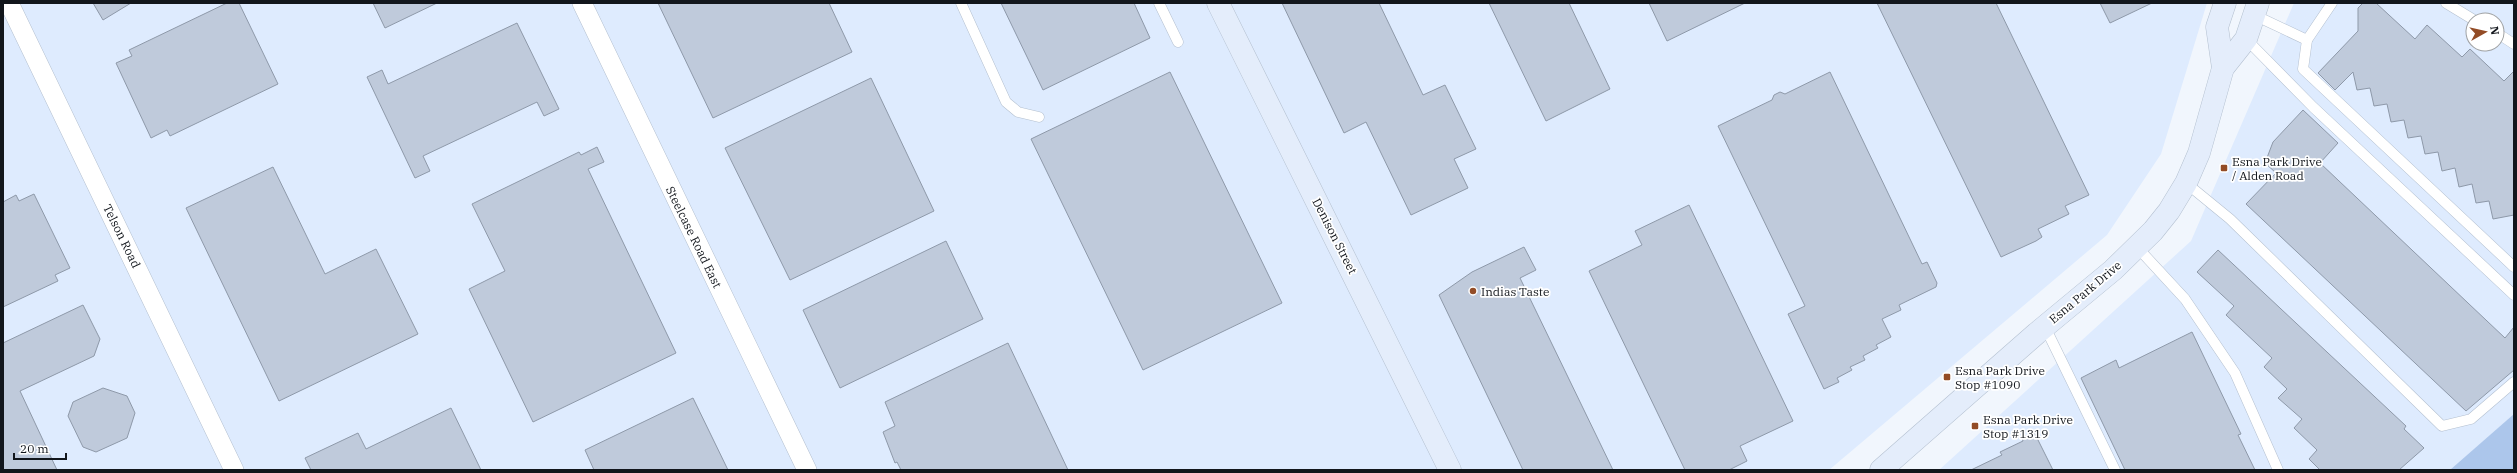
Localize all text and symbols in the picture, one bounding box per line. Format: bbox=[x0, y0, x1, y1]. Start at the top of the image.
north arrow bbox=[2465, 12, 2505, 52]
text: N bbox=[2487, 25, 2502, 36]
place label: Esna Park Drive / Alden Road bbox=[2232, 154, 2322, 183]
marker: Esna Park Drive / Alden Road bbox=[2219, 163, 2229, 173]
street label: Steelcase Road East bbox=[663, 184, 725, 290]
street label: Denison Street bbox=[1309, 196, 1361, 276]
street label: Telson Road bbox=[100, 202, 144, 270]
street label: Esna Park Drive bbox=[2046, 257, 2124, 327]
place label: Indias Taste bbox=[1481, 284, 1549, 299]
marker: Indias Taste bbox=[1468, 286, 1478, 296]
place label: Esna Park Drive Stop #1090 bbox=[1955, 363, 2045, 392]
marker: Esna Park Drive Stop #1090 bbox=[1942, 372, 1952, 382]
place label: Esna Park Drive Stop #1319 bbox=[1983, 412, 2073, 441]
marker: Esna Park Drive Stop #1319 bbox=[1970, 421, 1980, 431]
scale bar bbox=[14, 435, 66, 461]
text: 20 m bbox=[20, 441, 49, 456]

